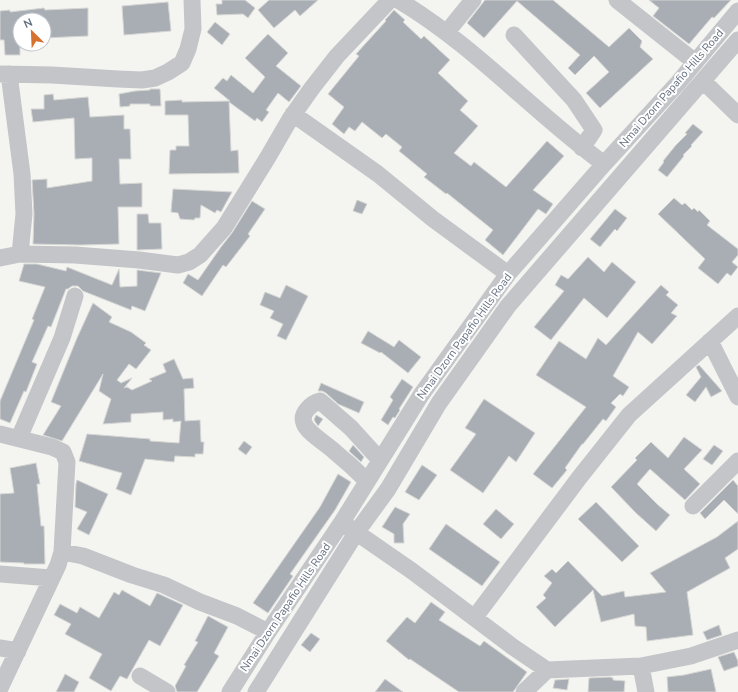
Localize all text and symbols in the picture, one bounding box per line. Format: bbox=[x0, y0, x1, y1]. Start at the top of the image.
north arrow bbox=[12, 12, 52, 52]
text: N bbox=[21, 15, 35, 32]
street label: Nmai Dzorn Papafio Hills Road bbox=[616, 26, 727, 151]
street label: Nmai Dzorn Papafio Hills Road bbox=[414, 270, 515, 402]
street label: Nmai Dzorn Papafio Hills Road bbox=[237, 540, 334, 674]

